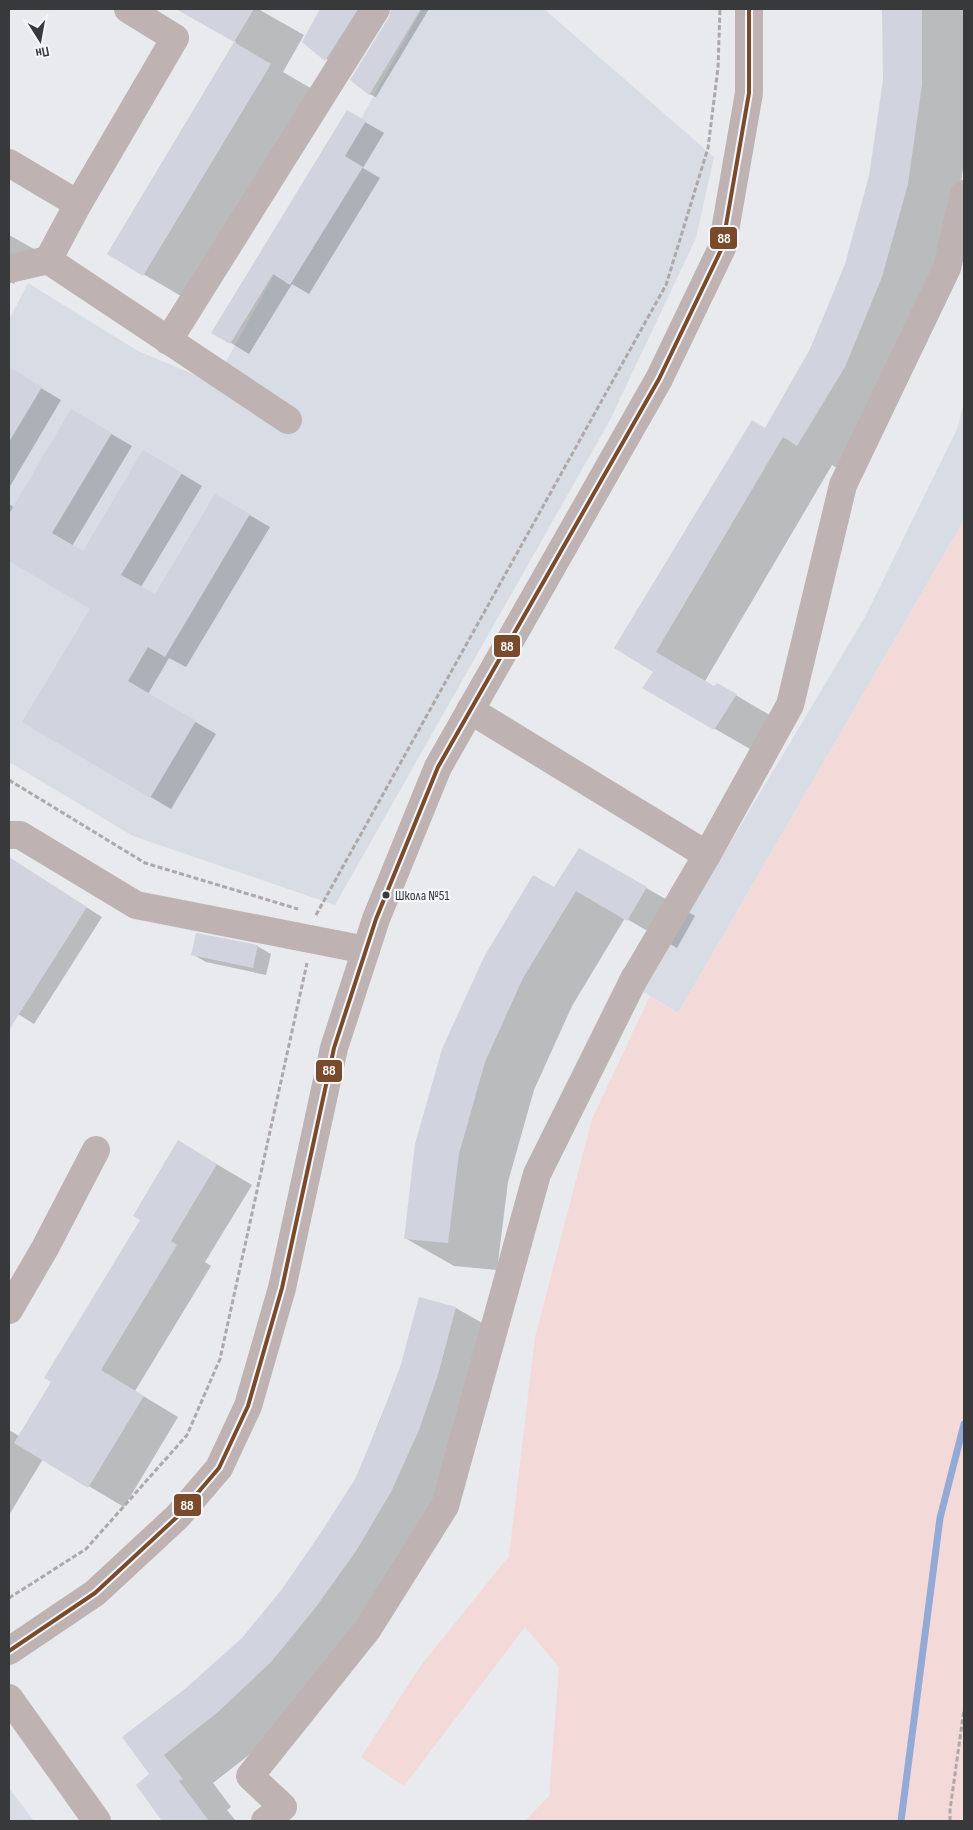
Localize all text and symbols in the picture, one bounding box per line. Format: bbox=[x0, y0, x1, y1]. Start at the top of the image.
north arrow bbox=[15, 15, 65, 65]
text: Пн bbox=[34, 43, 51, 62]
line badge: 88 bbox=[709, 226, 738, 250]
text: 88 bbox=[717, 230, 731, 247]
line badge: 88 bbox=[493, 634, 521, 658]
text: 88 bbox=[500, 638, 514, 655]
place label: Школа №51 bbox=[395, 887, 449, 904]
marker: Школа №51 bbox=[381, 890, 391, 900]
line badge: 88 bbox=[315, 1059, 343, 1083]
text: 88 bbox=[322, 1062, 336, 1079]
line badge: 88 bbox=[173, 1493, 202, 1517]
text: 88 bbox=[180, 1497, 194, 1514]

